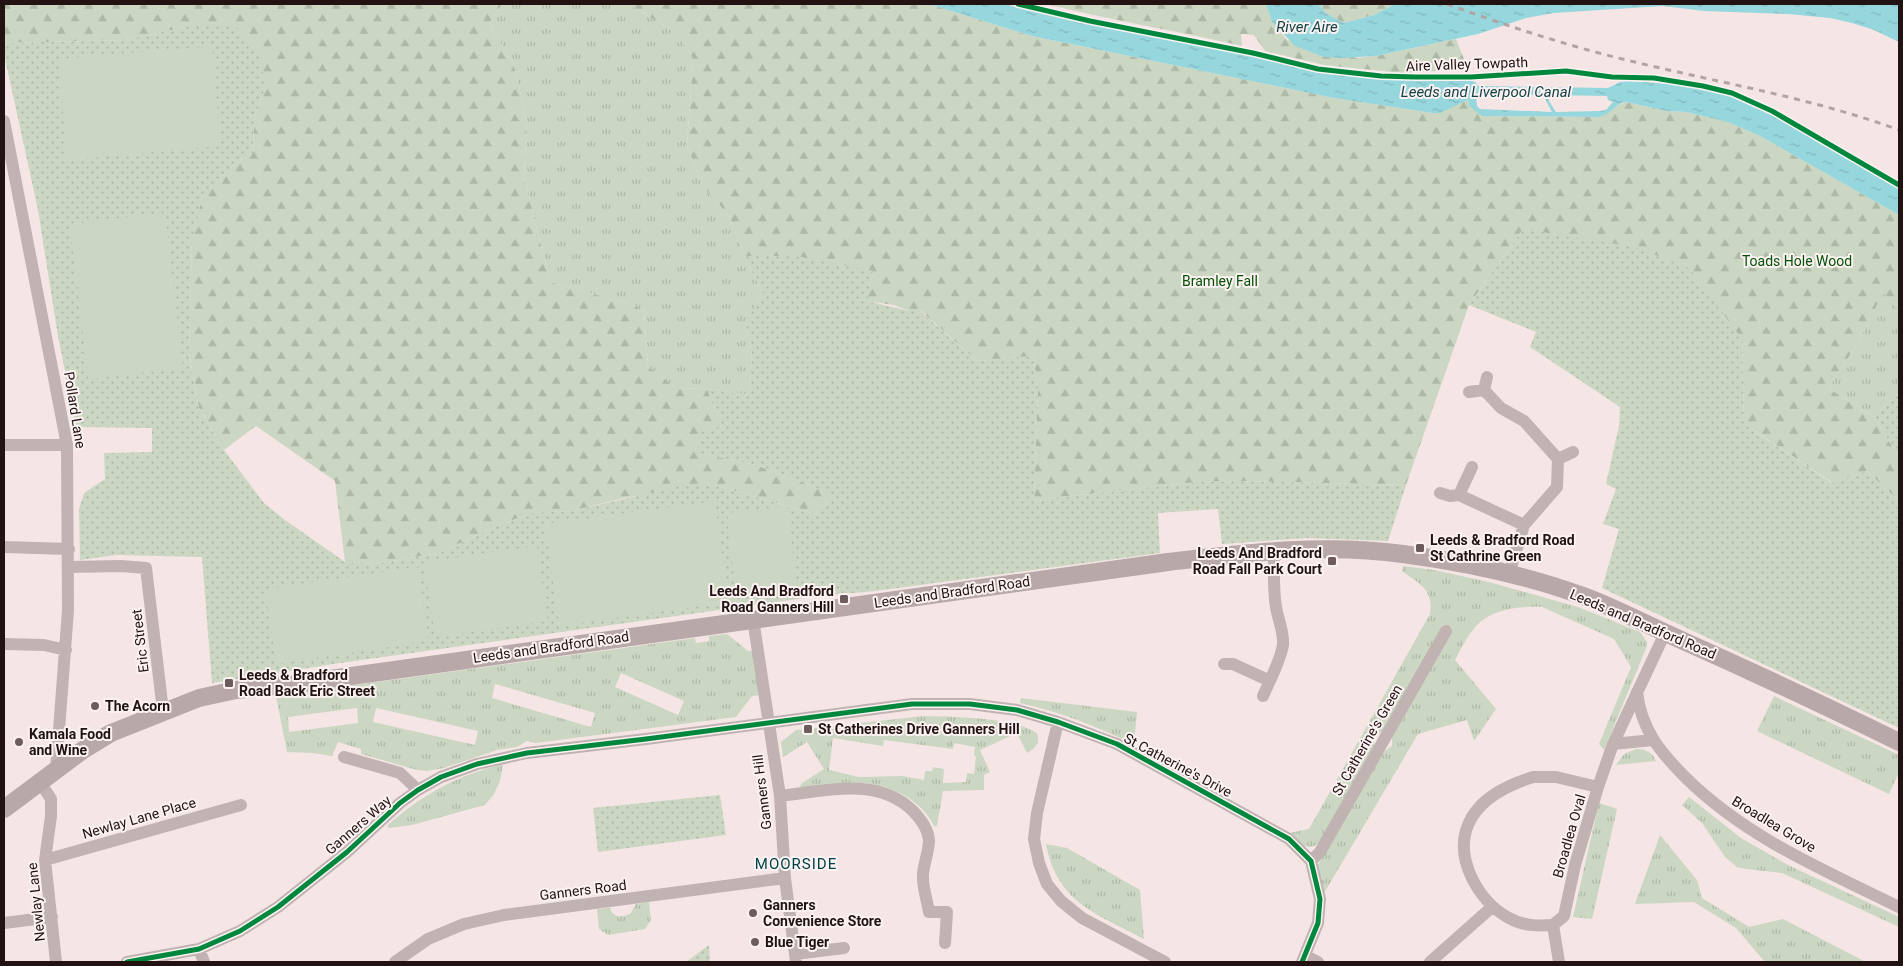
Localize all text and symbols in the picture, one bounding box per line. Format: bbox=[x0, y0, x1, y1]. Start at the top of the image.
water label: River Aire bbox=[1276, 18, 1338, 36]
street label: Aire Valley Towpath bbox=[1406, 54, 1528, 74]
water label: Leeds and Liverpool Canal bbox=[1401, 83, 1572, 101]
park label: Toads Hole Wood bbox=[1742, 253, 1852, 269]
park label: Bramley Fall bbox=[1182, 273, 1258, 289]
street label: Pollard Lane bbox=[61, 370, 89, 450]
place label: Leeds & Bradford Road St Cathrine Green bbox=[1430, 532, 1575, 564]
marker: Leeds & Bradford Road St Cathrine Green bbox=[1414, 542, 1426, 554]
place label: Leeds And Bradford Road Fall Park Court bbox=[1193, 545, 1322, 577]
marker: Leeds And Bradford Road Fall Park Court bbox=[1326, 555, 1338, 567]
street label: Leeds and Bradford Road bbox=[873, 573, 1031, 611]
place label: Leeds And Bradford Road Ganners Hill bbox=[709, 583, 834, 615]
street label: Leeds and Bradford Road bbox=[1567, 586, 1719, 662]
marker: Leeds And Bradford Road Ganners Hill bbox=[838, 593, 850, 605]
street label: Eric Street bbox=[128, 608, 152, 674]
street label: Leeds and Bradford Road bbox=[472, 628, 630, 666]
place label: Leeds & Bradford Road Back Eric Street bbox=[239, 667, 375, 699]
marker: Leeds & Bradford Road Back Eric Street bbox=[223, 677, 235, 689]
street label: St Catherine's Green bbox=[1329, 682, 1405, 798]
place label: The Acorn bbox=[105, 698, 170, 714]
marker: The Acorn bbox=[89, 700, 101, 712]
place label: St Catherines Drive Ganners Hill bbox=[818, 721, 1020, 737]
marker: St Catherines Drive Ganners Hill bbox=[802, 723, 814, 735]
place label: Kamala Food and Wine bbox=[29, 726, 111, 758]
street label: St Catherine's Drive bbox=[1121, 730, 1235, 800]
marker: Kamala Food and Wine bbox=[13, 736, 25, 748]
street label: Ganners Hill bbox=[749, 753, 775, 831]
street label: Ganners Way bbox=[322, 792, 394, 858]
street label: Broadlea Oval bbox=[1549, 792, 1589, 880]
street label: Broadlea Grove bbox=[1729, 793, 1819, 855]
street label: Newlay Lane Place bbox=[80, 794, 198, 842]
district label: MOORSIDE bbox=[755, 855, 837, 873]
street label: Newlay Lane bbox=[24, 862, 48, 942]
street label: Ganners Road bbox=[539, 877, 627, 903]
place label: Ganners Convenience Store bbox=[763, 897, 882, 929]
marker: Ganners Convenience Store bbox=[747, 907, 759, 919]
place label: Blue Tiger bbox=[765, 934, 829, 950]
marker: Blue Tiger bbox=[749, 936, 761, 948]

